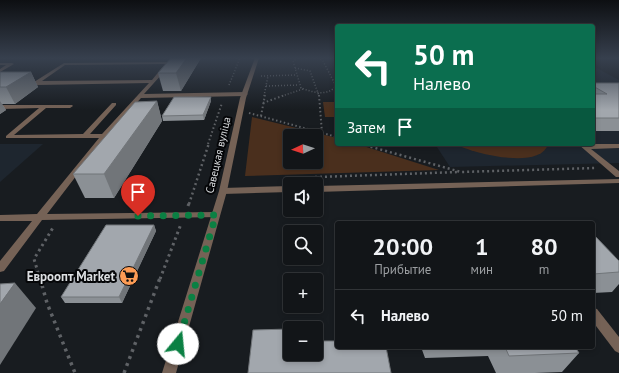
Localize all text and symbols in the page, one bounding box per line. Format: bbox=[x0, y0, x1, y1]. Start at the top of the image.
text: 50 m bbox=[413, 36, 474, 73]
icon: left bbox=[347, 40, 399, 92]
text: Налево bbox=[413, 72, 471, 95]
street label: Савецкая вуліца bbox=[202, 115, 234, 195]
icon: arrive bbox=[394, 116, 416, 138]
text: Затем bbox=[347, 118, 386, 137]
north arrow bbox=[283, 129, 323, 169]
map controls bbox=[283, 129, 323, 361]
pin bbox=[121, 175, 155, 216]
button: sound bbox=[283, 177, 323, 217]
icon: arrive bbox=[127, 181, 149, 203]
button: search bbox=[283, 225, 323, 265]
text: 20:00 bbox=[372, 231, 433, 262]
text: 1 bbox=[475, 231, 489, 262]
text: 80 bbox=[530, 231, 558, 262]
text: Прибытие bbox=[374, 261, 431, 278]
text: мин bbox=[471, 261, 493, 278]
text: m bbox=[539, 261, 549, 278]
supermarket icon: Евроопт Market bbox=[118, 265, 140, 287]
place label: Евроопт Market bbox=[27, 268, 115, 285]
button: + bbox=[283, 273, 323, 313]
icon: left bbox=[347, 305, 369, 327]
text: Налево bbox=[381, 306, 429, 325]
text: 50 m bbox=[550, 306, 583, 325]
button: − bbox=[283, 321, 323, 361]
position arrow bbox=[157, 323, 199, 365]

